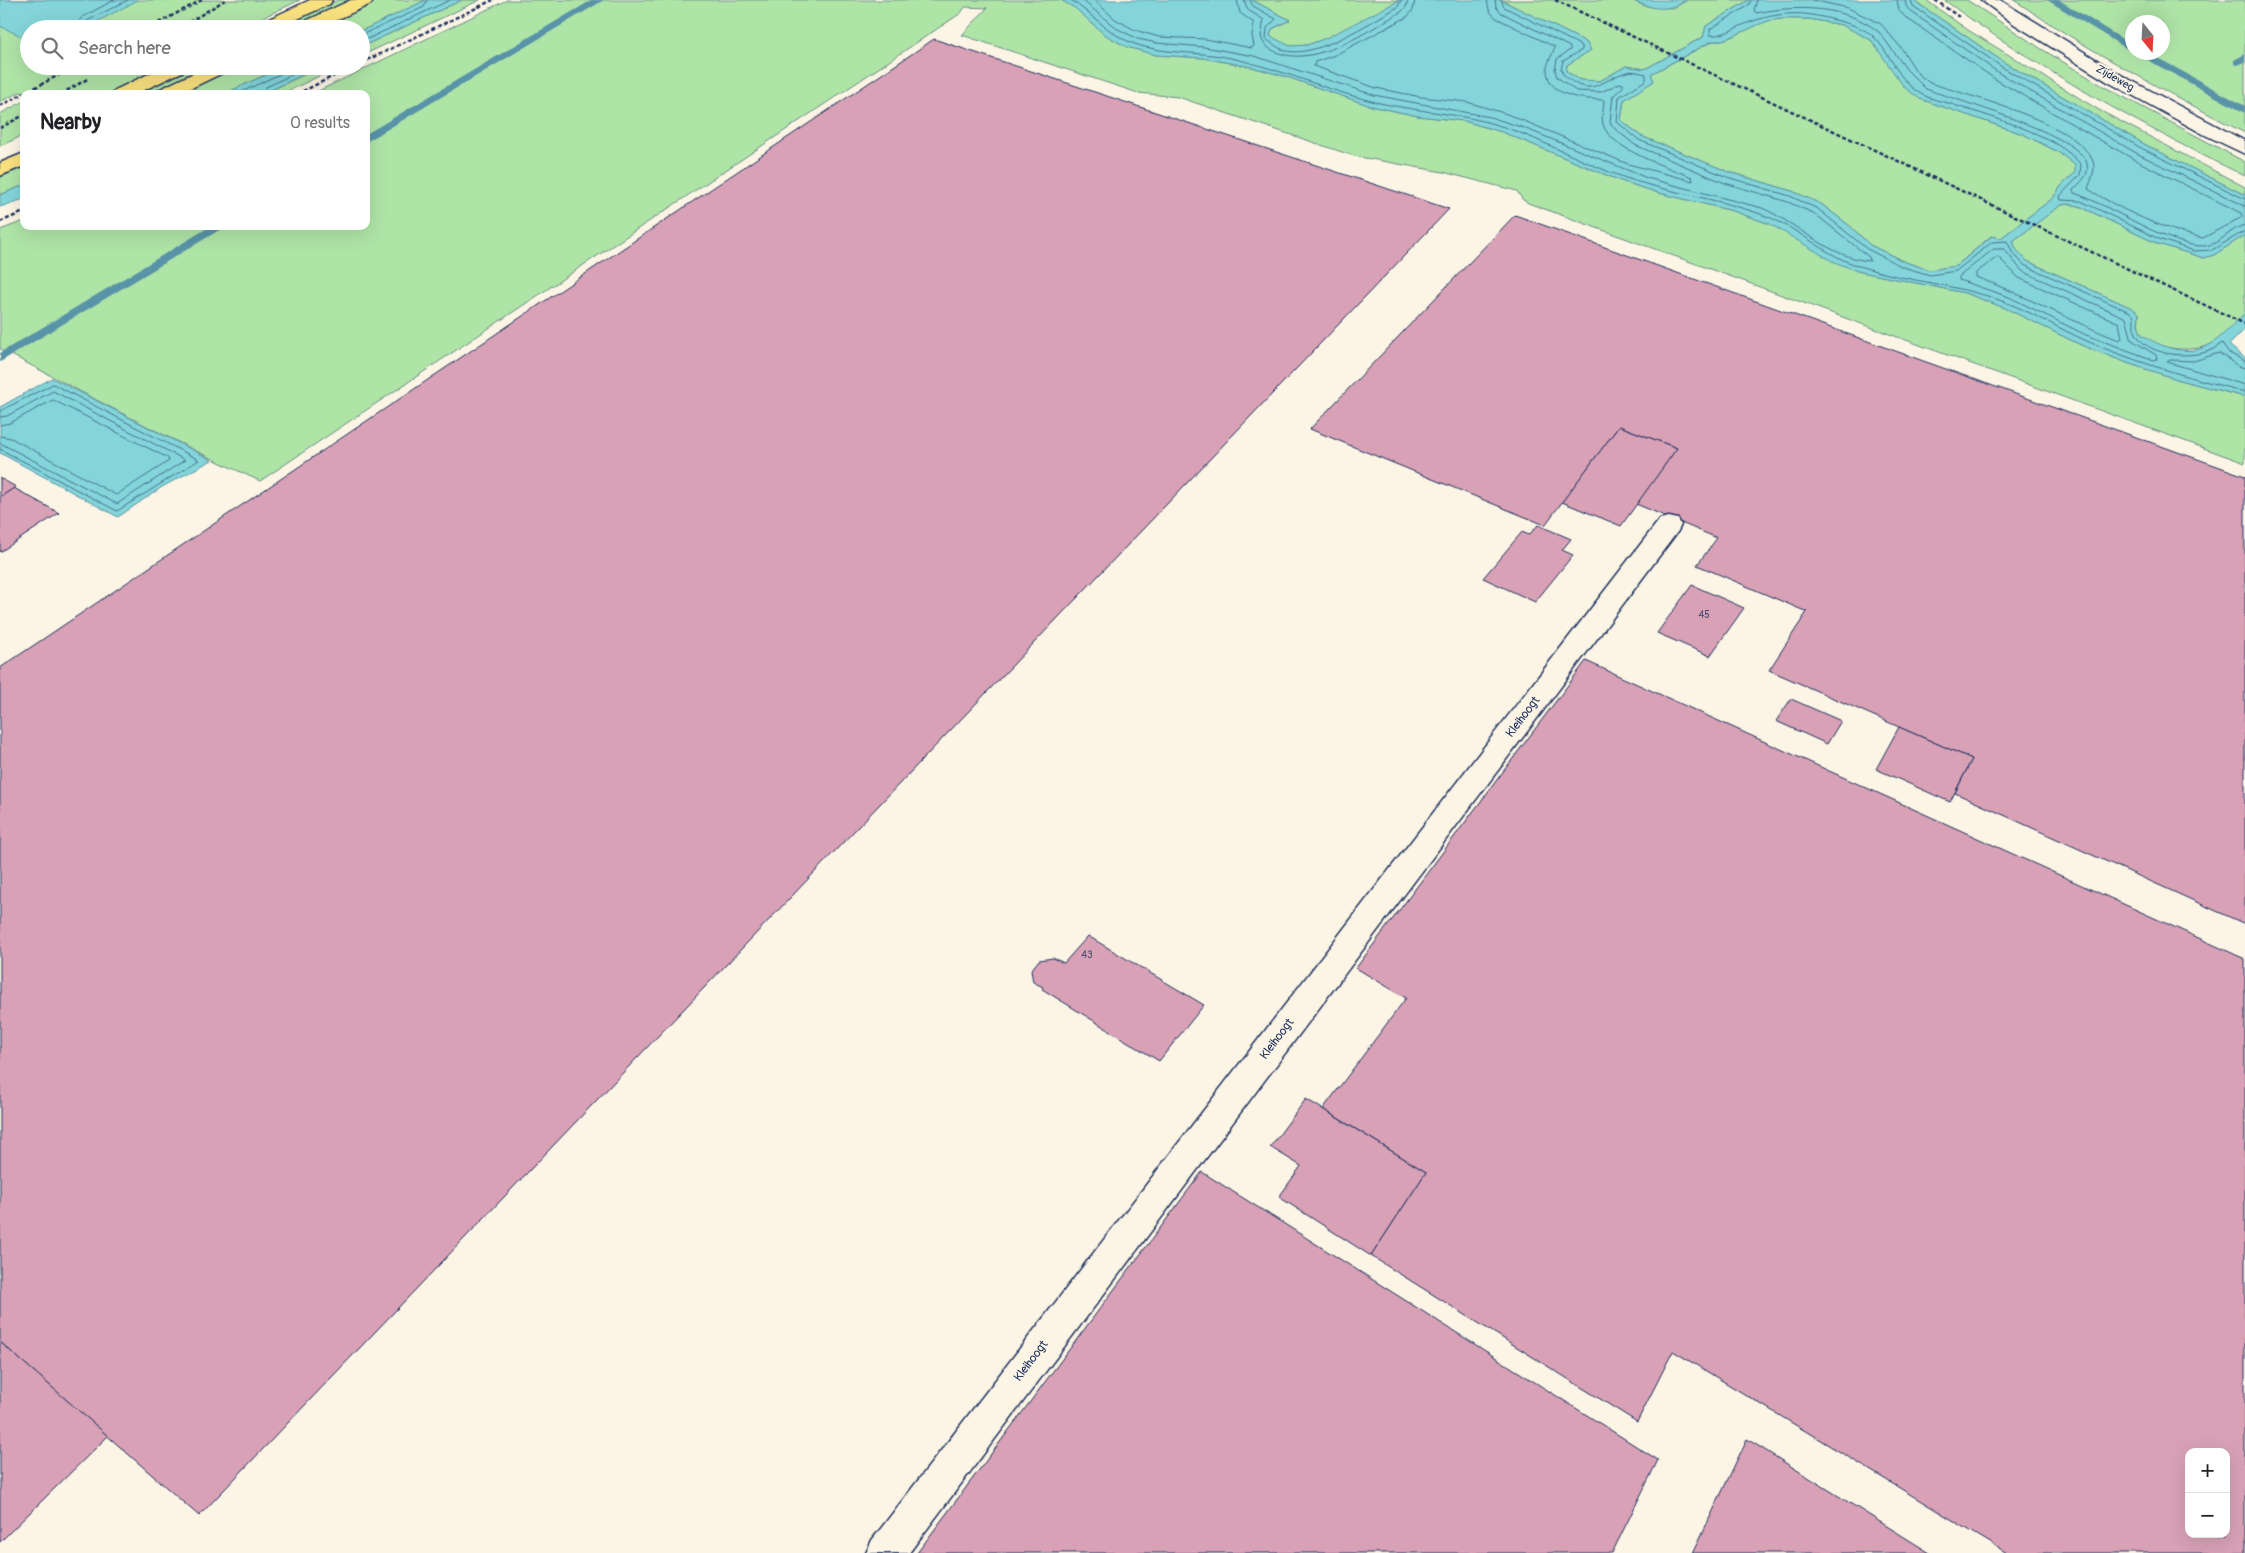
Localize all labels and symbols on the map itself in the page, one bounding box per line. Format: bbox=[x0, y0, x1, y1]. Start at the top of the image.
north arrow bbox=[2125, 15, 2170, 60]
street label: Zijdeweg bbox=[2094, 62, 2137, 94]
house number: 45 bbox=[1698, 609, 1710, 621]
street label: Kleihoogt bbox=[1503, 693, 1543, 740]
house number: 43 bbox=[1081, 949, 1093, 961]
street label: Kleihoogt bbox=[1257, 1015, 1297, 1062]
street label: Kleihoogt bbox=[1011, 1337, 1051, 1384]

